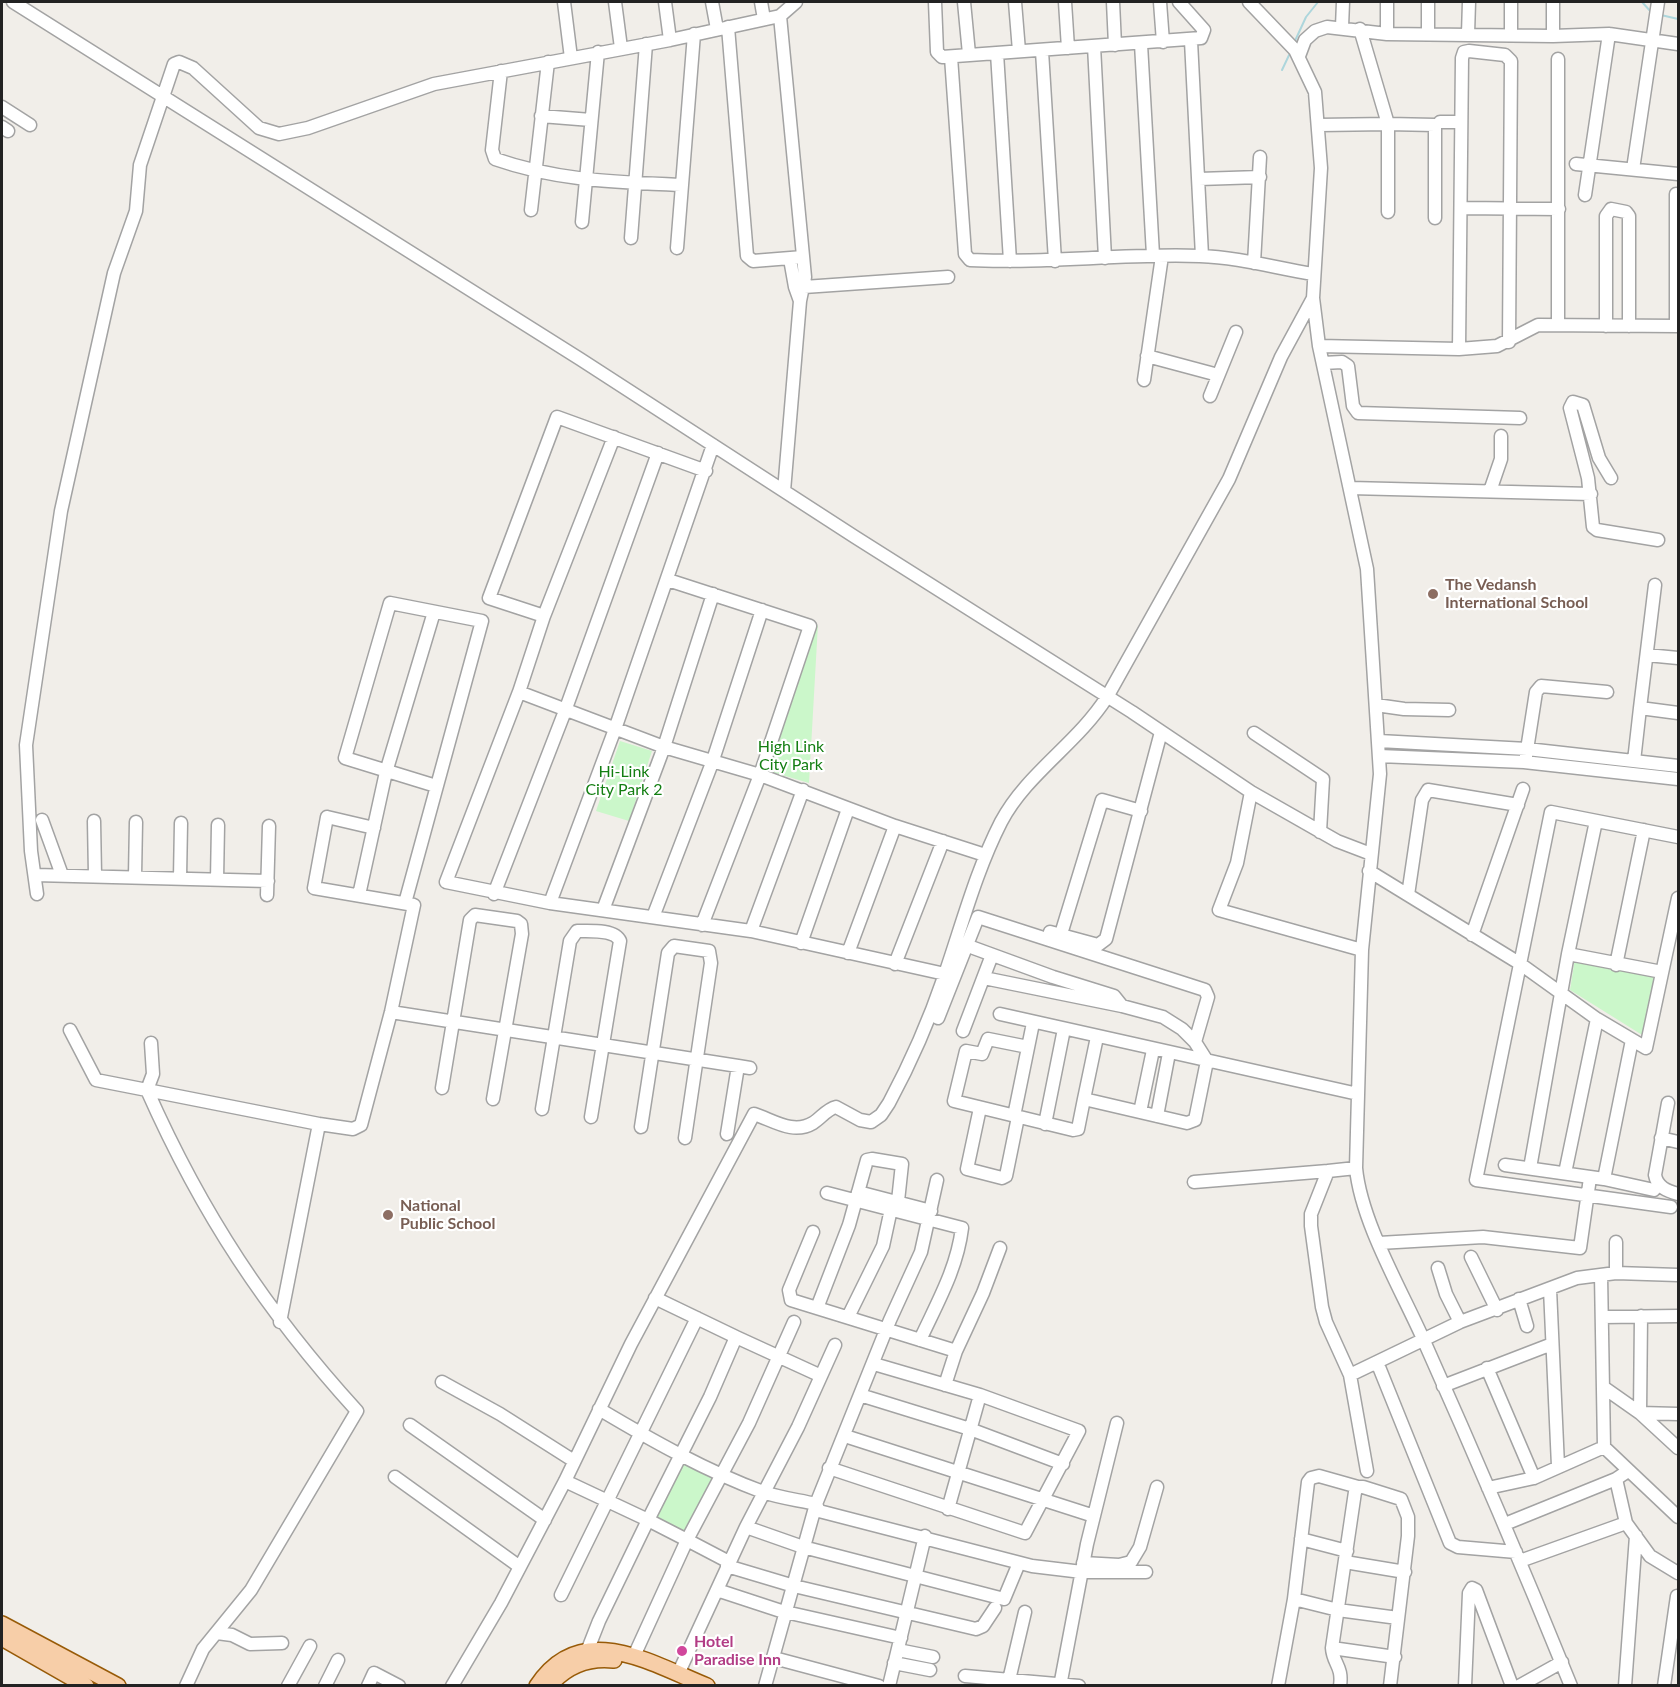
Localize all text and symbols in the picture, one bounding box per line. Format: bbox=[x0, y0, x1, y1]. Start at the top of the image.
place label: The Vedansh International School bbox=[1445, 575, 1588, 613]
marker: The Vedansh International School bbox=[1426, 587, 1440, 601]
park label: High Link City Park bbox=[758, 737, 824, 775]
park label: Hi-Link City Park 2 bbox=[585, 762, 663, 800]
place label: National Public School bbox=[400, 1196, 495, 1234]
marker: National Public School bbox=[381, 1208, 395, 1222]
place label: Hotel Paradise Inn bbox=[694, 1632, 781, 1670]
marker: Hotel Paradise Inn bbox=[675, 1644, 689, 1658]

